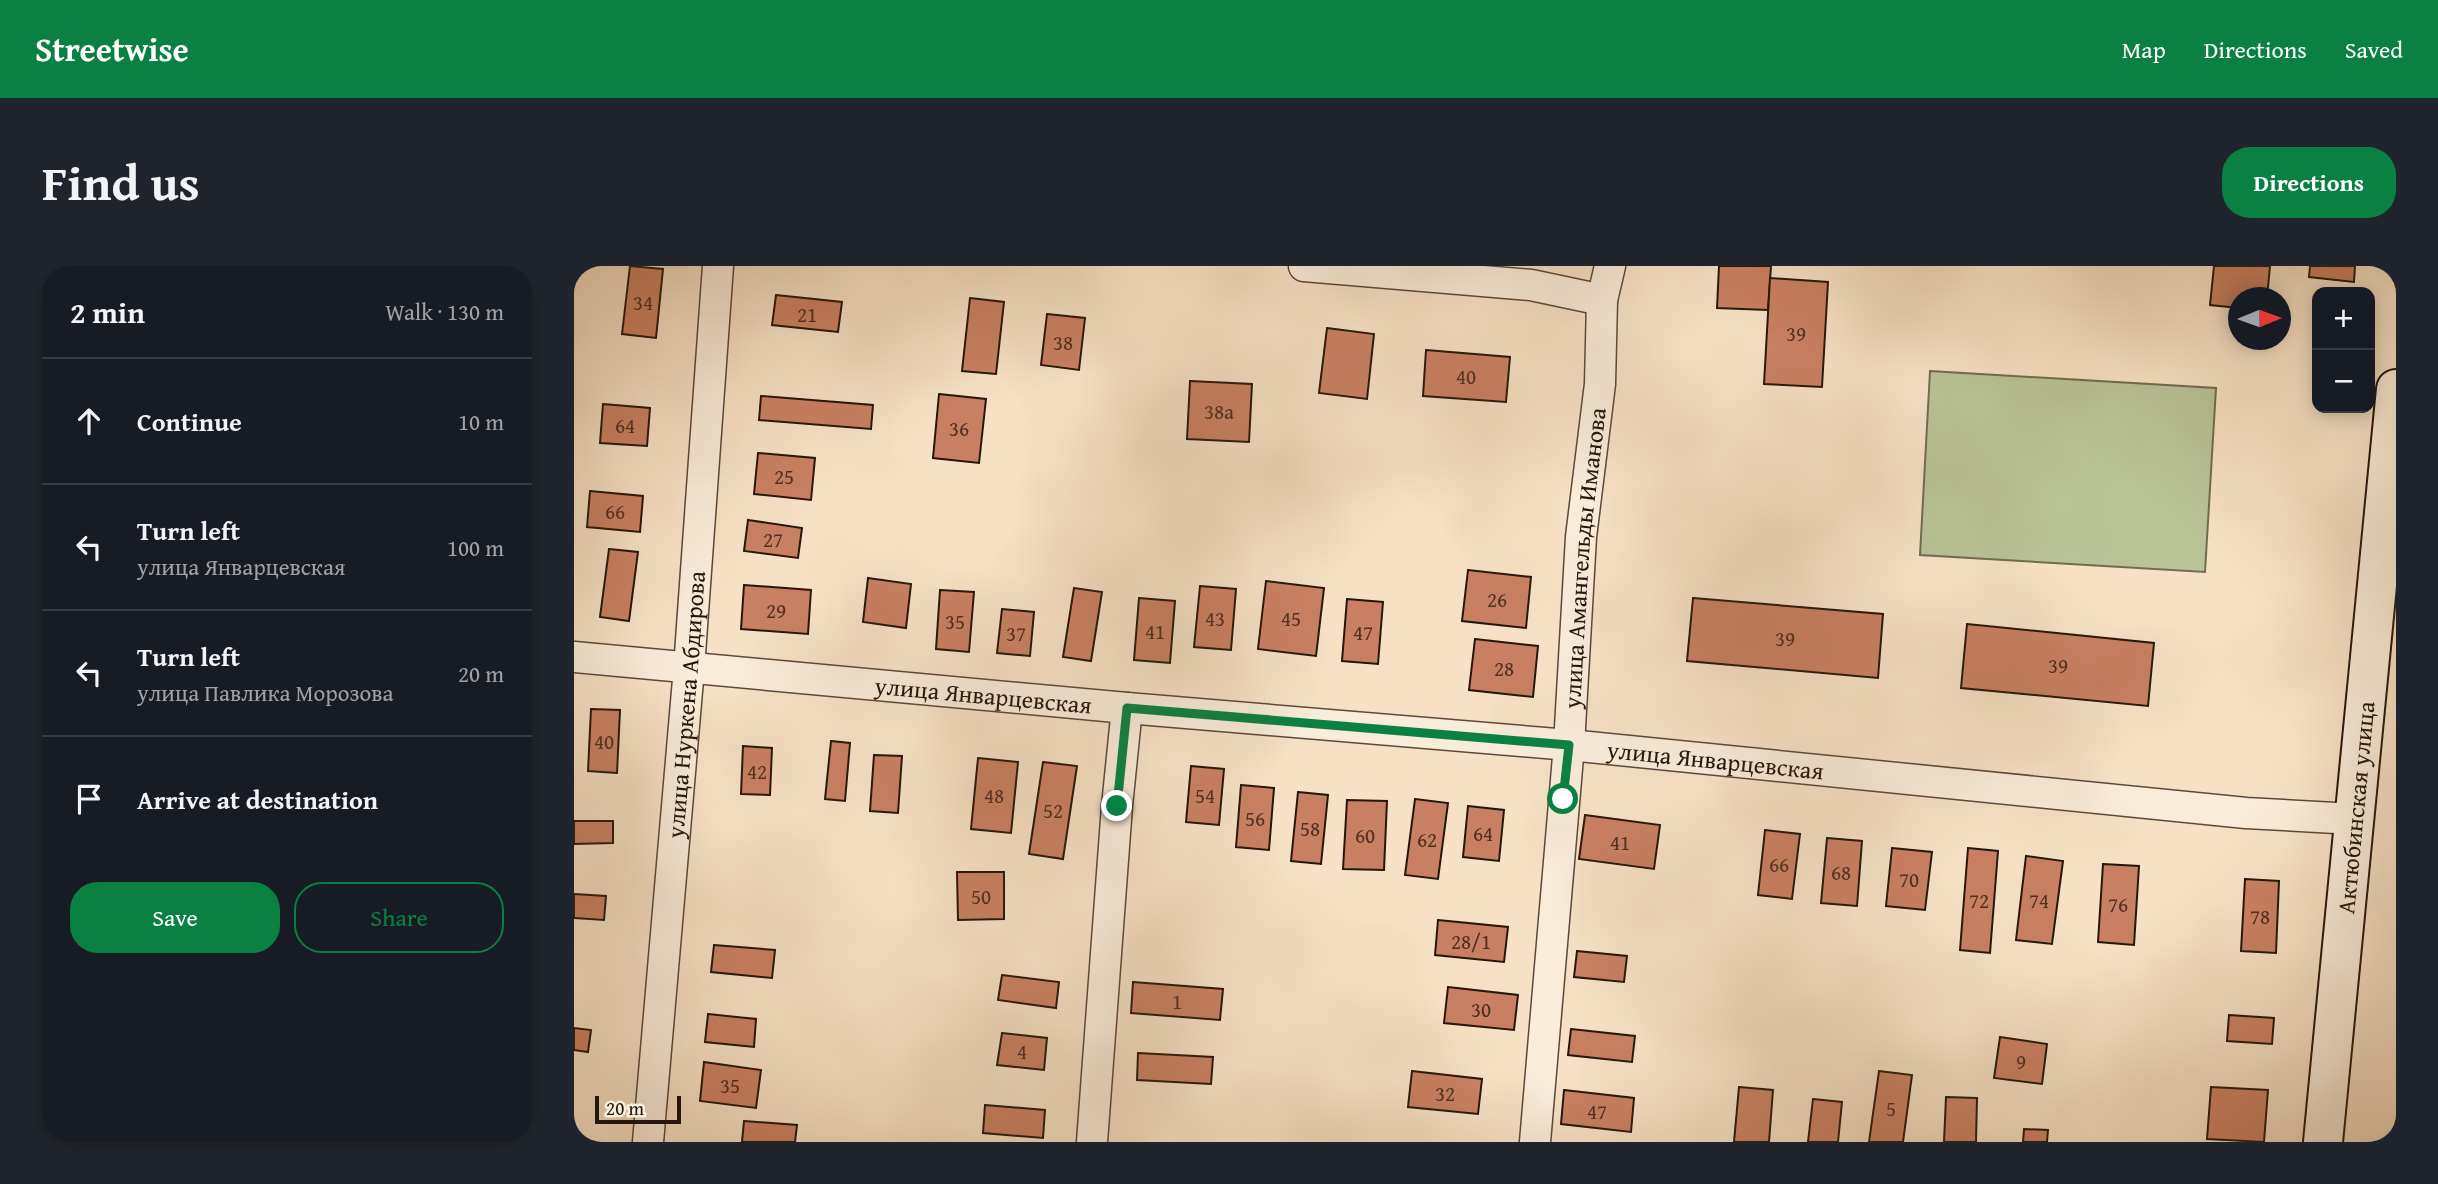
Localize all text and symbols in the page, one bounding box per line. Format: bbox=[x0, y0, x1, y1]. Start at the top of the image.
text: Streetwise bbox=[35, 25, 189, 73]
text: Map bbox=[2122, 32, 2166, 67]
text: Directions bbox=[2204, 32, 2307, 67]
text: Saved bbox=[2345, 32, 2403, 67]
text: Find us bbox=[42, 146, 200, 218]
button: Directions bbox=[2222, 147, 2396, 218]
house number: 34 bbox=[633, 287, 653, 318]
north arrow bbox=[2228, 287, 2291, 350]
map controls bbox=[2312, 287, 2375, 413]
button: + bbox=[2312, 287, 2375, 350]
text: 2 min bbox=[70, 290, 145, 334]
text: Walk · 130 m bbox=[385, 295, 504, 328]
house number: 21 bbox=[797, 299, 817, 330]
house number: 39 bbox=[1786, 318, 1806, 349]
house number: 38 bbox=[1053, 327, 1073, 358]
button: − bbox=[2312, 350, 2375, 413]
house number: 40 bbox=[1456, 361, 1476, 392]
house number: 38а bbox=[1204, 396, 1234, 427]
icon: ahead bbox=[70, 402, 108, 440]
text: Continue bbox=[137, 402, 242, 441]
text: 10 m bbox=[458, 405, 504, 438]
street label: улица Амангельды Иманова bbox=[1554, 405, 1615, 711]
house number: 64 bbox=[615, 410, 635, 441]
house number: 36 bbox=[949, 413, 969, 444]
house number: 25 bbox=[774, 461, 794, 492]
house number: 66 bbox=[605, 496, 625, 527]
text: Turn left bbox=[137, 511, 240, 550]
house number: 27 bbox=[763, 524, 783, 555]
icon: left bbox=[70, 528, 108, 566]
text: 100 m bbox=[447, 531, 504, 564]
text: улица Январцевская bbox=[137, 550, 346, 583]
street label: улица Нуркена Абдирова bbox=[657, 569, 714, 841]
house number: 26 bbox=[1487, 584, 1507, 615]
house number: 29 bbox=[766, 595, 786, 626]
house number: 43 bbox=[1205, 603, 1225, 634]
house number: 45 bbox=[1281, 603, 1301, 634]
house number: 35 bbox=[945, 606, 965, 637]
house number: 41 bbox=[1145, 616, 1165, 647]
house number: 47 bbox=[1353, 617, 1373, 648]
house number: 37 bbox=[1006, 618, 1026, 649]
house number: 39 bbox=[1775, 623, 1795, 654]
text: Turn left bbox=[137, 637, 240, 676]
house number: 39 bbox=[2048, 650, 2068, 681]
house number: 28 bbox=[1494, 653, 1514, 684]
icon: left bbox=[70, 654, 108, 692]
text: 20 m bbox=[458, 657, 504, 690]
street label: улица Январцевская bbox=[872, 667, 1093, 722]
text: улица Павлика Морозова bbox=[137, 676, 393, 709]
street label: Актюбинская улица bbox=[2328, 699, 2383, 916]
house number: 40 bbox=[594, 726, 614, 757]
street label: улица Январцевская bbox=[1604, 731, 1825, 788]
house number: 42 bbox=[747, 756, 767, 787]
icon: arrive bbox=[70, 780, 108, 818]
text: Arrive at destination bbox=[137, 780, 378, 819]
house number: 48 bbox=[984, 780, 1004, 811]
house number: 54 bbox=[1195, 780, 1215, 811]
route start bbox=[1547, 783, 1578, 814]
route end bbox=[1101, 790, 1132, 821]
house number: 52 bbox=[1043, 795, 1063, 826]
house number: 56 bbox=[1245, 803, 1265, 834]
house number: 58 bbox=[1300, 813, 1320, 844]
house number: 64 bbox=[1473, 818, 1493, 849]
house number: 60 bbox=[1355, 820, 1375, 851]
house number: 62 bbox=[1417, 824, 1437, 855]
house number: 41 bbox=[1610, 827, 1630, 858]
house number: 66 bbox=[1769, 849, 1789, 880]
house number: 68 bbox=[1831, 857, 1851, 888]
house number: 70 bbox=[1899, 864, 1919, 895]
house number: 50 bbox=[971, 881, 991, 912]
button: Save bbox=[70, 882, 280, 953]
button: Share bbox=[294, 882, 504, 953]
house number: 72 bbox=[1969, 885, 1989, 916]
house number: 74 bbox=[2029, 885, 2049, 916]
house number: 76 bbox=[2108, 889, 2128, 920]
house number: 78 bbox=[2250, 901, 2270, 932]
house number: 28/1 bbox=[1451, 926, 1491, 957]
house number: 1 bbox=[1172, 986, 1182, 1017]
house number: 30 bbox=[1471, 994, 1491, 1025]
house number: 4 bbox=[1017, 1036, 1027, 1067]
house number: 9 bbox=[2016, 1046, 2026, 1077]
house number: 35 bbox=[720, 1070, 740, 1101]
house number: 32 bbox=[1435, 1078, 1455, 1109]
scale bar bbox=[595, 1093, 681, 1125]
house number: 5 bbox=[1886, 1093, 1896, 1124]
text: 20 m bbox=[606, 1094, 644, 1122]
house number: 47 bbox=[1587, 1096, 1607, 1127]

